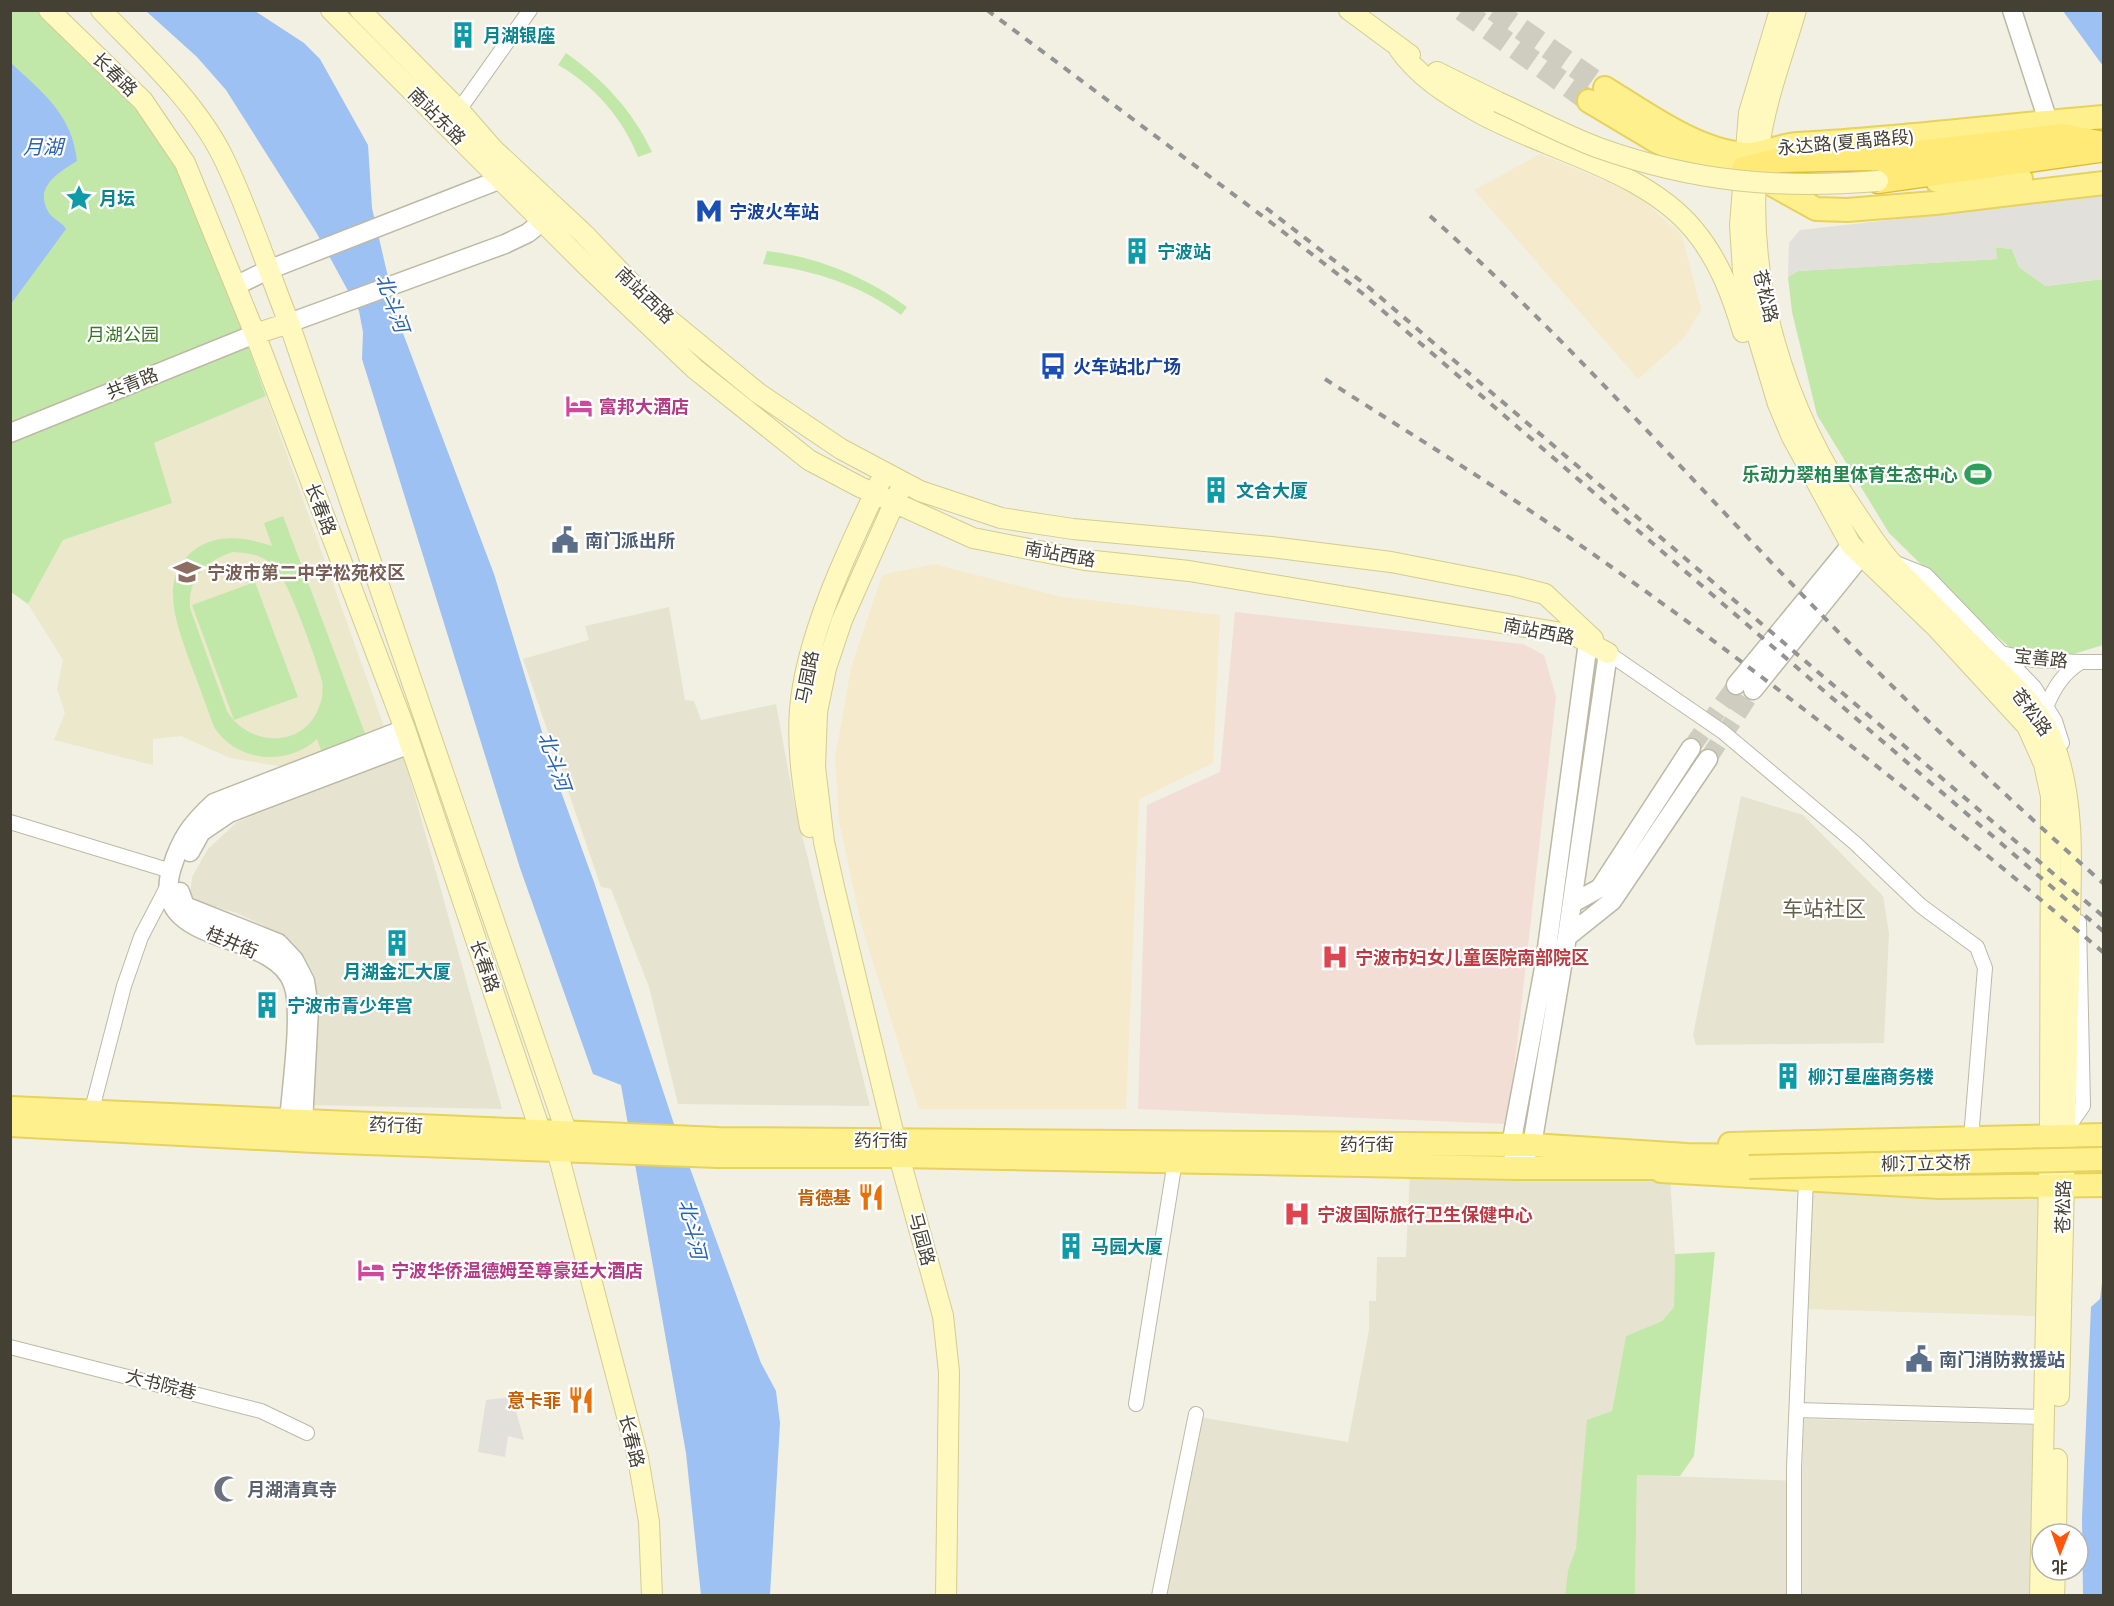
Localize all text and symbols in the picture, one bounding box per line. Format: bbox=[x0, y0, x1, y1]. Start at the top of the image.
building icon: 月湖银座 bbox=[448, 20, 478, 50]
place label: 月湖银座 bbox=[483, 24, 555, 47]
street label: 长春路 bbox=[88, 47, 142, 101]
street label: 南站东路 bbox=[403, 82, 471, 150]
street label: 永达路(夏禹路段) bbox=[1777, 125, 1915, 159]
water label: 月湖 bbox=[23, 134, 66, 159]
place icon: 月坛 bbox=[64, 183, 94, 213]
place label: 月坛 bbox=[99, 187, 135, 210]
metro station icon: 宁波火车站 bbox=[694, 196, 724, 226]
place label: 宁波火车站 bbox=[729, 200, 819, 223]
building icon: 宁波站 bbox=[1122, 236, 1152, 266]
place label: 宁波站 bbox=[1157, 240, 1211, 263]
street label: 南站西路 bbox=[611, 262, 679, 328]
street label: 苍松路 bbox=[1749, 267, 1783, 325]
water label: 北斗河 bbox=[371, 271, 416, 339]
park label: 月湖公园 bbox=[87, 323, 159, 346]
bus stop icon: 火车站北广场 bbox=[1038, 351, 1068, 381]
place label: 火车站北广场 bbox=[1073, 355, 1181, 378]
street label: 共青路 bbox=[103, 362, 161, 404]
hotel icon: 富邦大酒店 bbox=[564, 391, 594, 421]
place label: 富邦大酒店 bbox=[599, 395, 689, 418]
sports icon: 乐动力翠柏里体育生态中心 bbox=[1963, 459, 1993, 489]
place label: 乐动力翠柏里体育生态中心 bbox=[1742, 463, 1958, 486]
building icon: 文合大厦 bbox=[1201, 475, 1231, 505]
place label: 文合大厦 bbox=[1236, 479, 1308, 502]
street label: 长春路 bbox=[301, 480, 341, 538]
public building icon: 南门派出所 bbox=[550, 525, 580, 555]
place label: 南门派出所 bbox=[585, 529, 675, 552]
street label: 南站西路 bbox=[1023, 536, 1097, 572]
school or university icon: 宁波市第二中学松苑校区 bbox=[172, 557, 202, 587]
place label: 宁波市第二中学松苑校区 bbox=[207, 561, 405, 584]
street label: 南站西路 bbox=[1501, 613, 1577, 649]
street label: 宝善路 bbox=[2013, 644, 2069, 672]
street label: 马园路 bbox=[791, 648, 823, 706]
street label: 苍松路 bbox=[2007, 683, 2057, 741]
water label: 北斗河 bbox=[533, 729, 578, 797]
district label: 车站社区 bbox=[1782, 895, 1866, 921]
street label: 桂井街 bbox=[203, 921, 261, 963]
building icon: 月湖金汇大厦 bbox=[382, 928, 412, 958]
street label: 长春路 bbox=[465, 937, 505, 995]
hospital icon: 宁波市妇女儿童医院南部院区 bbox=[1320, 942, 1350, 972]
place label: 宁波市妇女儿童医院南部院区 bbox=[1355, 946, 1589, 969]
place label: 月湖金汇大厦 bbox=[343, 960, 451, 983]
building icon: 宁波市青少年宫 bbox=[252, 990, 282, 1020]
place label: 宁波市青少年宫 bbox=[287, 994, 413, 1017]
building icon: 柳汀星座商务楼 bbox=[1773, 1061, 1803, 1091]
place label: 柳汀星座商务楼 bbox=[1808, 1065, 1934, 1088]
street label: 药行街 bbox=[369, 1113, 423, 1137]
street label: 药行街 bbox=[854, 1129, 908, 1152]
street label: 药行街 bbox=[1340, 1133, 1394, 1156]
street label: 柳汀立交桥 bbox=[1881, 1151, 1971, 1175]
street label: 苍松路 bbox=[2051, 1180, 2075, 1234]
restaurant icon: 肯德基 bbox=[856, 1182, 886, 1212]
place label: 肯德基 bbox=[797, 1186, 851, 1209]
water label: 北斗河 bbox=[674, 1197, 713, 1265]
hospital icon: 宁波国际旅行卫生保健中心 bbox=[1282, 1199, 1312, 1229]
place label: 宁波国际旅行卫生保健中心 bbox=[1317, 1203, 1533, 1226]
street label: 马园路 bbox=[904, 1210, 940, 1268]
building icon: 马园大厦 bbox=[1056, 1231, 1086, 1261]
place label: 马园大厦 bbox=[1091, 1235, 1163, 1258]
hotel icon: 宁波华侨温德姆至尊豪廷大酒店 bbox=[356, 1255, 386, 1285]
place label: 宁波华侨温德姆至尊豪廷大酒店 bbox=[391, 1259, 643, 1282]
public building icon: 南门消防救援站 bbox=[1904, 1344, 1934, 1374]
place label: 南门消防救援站 bbox=[1939, 1348, 2065, 1371]
street label: 大书院巷 bbox=[123, 1364, 199, 1404]
restaurant icon: 意卡菲 bbox=[566, 1385, 596, 1415]
place label: 意卡菲 bbox=[507, 1389, 561, 1412]
street label: 长春路 bbox=[614, 1412, 650, 1470]
mosque icon: 月湖清真寺 bbox=[212, 1474, 242, 1504]
place label: 月湖清真寺 bbox=[247, 1478, 337, 1501]
north arrow bbox=[2030, 1522, 2090, 1582]
text: 北 bbox=[2052, 1557, 2068, 1577]

